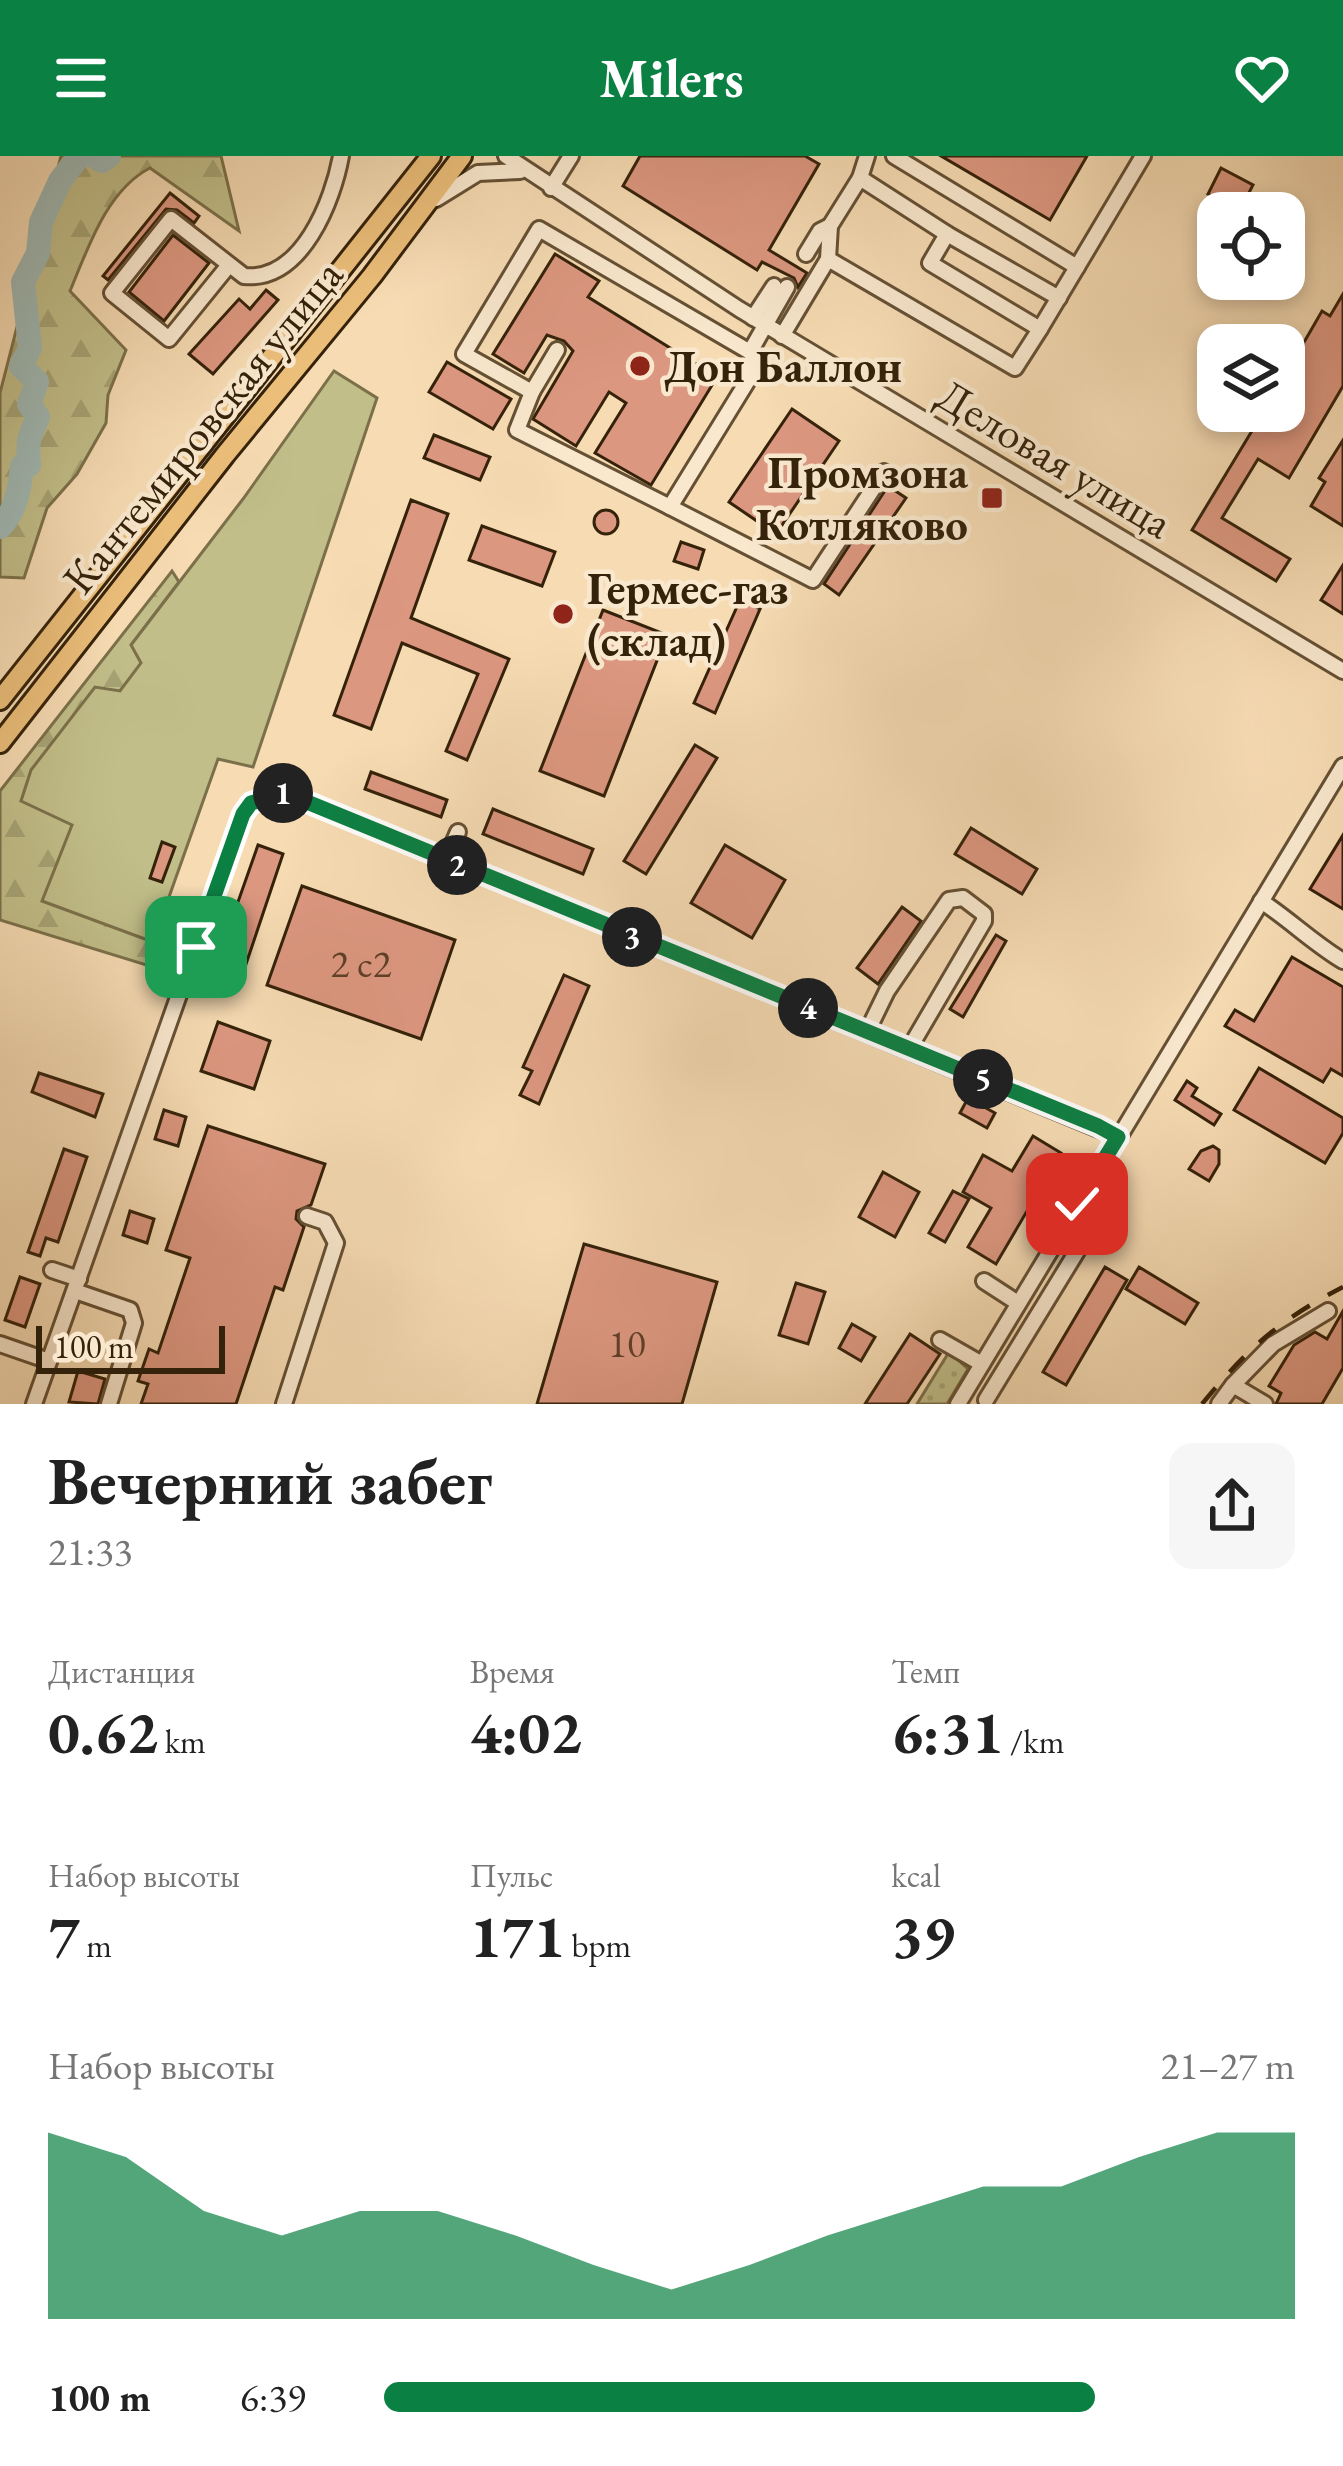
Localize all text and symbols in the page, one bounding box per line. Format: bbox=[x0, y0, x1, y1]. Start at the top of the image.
text: Milers bbox=[599, 43, 744, 113]
icon: menu bbox=[48, 45, 114, 111]
icon: heart bbox=[1229, 45, 1295, 111]
map controls bbox=[1197, 192, 1305, 432]
button: locate bbox=[1197, 192, 1305, 300]
street label: Кантемировская улица bbox=[49, 247, 355, 605]
button: layers bbox=[1197, 324, 1305, 432]
place label: Дон Баллон bbox=[664, 337, 902, 395]
marker: Дон Баллон bbox=[627, 353, 653, 379]
street label: Деловая улица bbox=[927, 365, 1183, 551]
place label: Промзона Котляково bbox=[756, 443, 968, 553]
marker: Промзона Котляково bbox=[979, 485, 1005, 511]
place label: Гермес-газ (склад) bbox=[587, 559, 788, 669]
marker: Гермес-газ (склад) bbox=[550, 601, 576, 627]
pin: 1 bbox=[253, 763, 313, 823]
text: 1 bbox=[274, 771, 292, 814]
pin: 2 bbox=[427, 835, 487, 895]
text: 2 bbox=[448, 843, 466, 886]
pin bbox=[145, 896, 247, 998]
pin: 3 bbox=[602, 907, 662, 967]
icon: arrive bbox=[163, 914, 229, 980]
text: 3 bbox=[623, 915, 641, 958]
house number: 2 с2 bbox=[330, 938, 392, 989]
pin: 4 bbox=[778, 978, 838, 1038]
text: 4 bbox=[799, 986, 817, 1029]
pin: 5 bbox=[953, 1049, 1013, 1109]
text: 5 bbox=[974, 1057, 992, 1100]
pin bbox=[1026, 1153, 1128, 1255]
icon: check bbox=[1044, 1171, 1110, 1237]
house number: 10 bbox=[608, 1318, 646, 1369]
scale bar bbox=[36, 1320, 225, 1373]
text: 100 m bbox=[54, 1325, 134, 1368]
text: Вечерний забег bbox=[48, 1438, 493, 1524]
button: share bbox=[1169, 1443, 1295, 1569]
text: 21:33 bbox=[48, 1526, 133, 1577]
text: Дистанция bbox=[48, 1650, 195, 1693]
text: Время bbox=[470, 1650, 554, 1693]
text: Темп bbox=[891, 1650, 960, 1693]
text: 0.62 bbox=[48, 1693, 158, 1771]
text: 4:02 bbox=[470, 1693, 582, 1771]
text: 6:31 bbox=[891, 1693, 1003, 1771]
text: km bbox=[158, 1720, 206, 1763]
text: /km bbox=[1003, 1720, 1064, 1763]
text: Набор высоты bbox=[48, 1854, 240, 1897]
text: Пульс bbox=[470, 1854, 553, 1897]
text: kcal bbox=[891, 1854, 941, 1897]
text: 7 bbox=[48, 1897, 80, 1975]
text: 171 bbox=[470, 1897, 565, 1975]
text: 39 bbox=[891, 1897, 955, 1975]
text: m bbox=[80, 1924, 112, 1967]
text: bpm bbox=[565, 1924, 631, 1967]
text: Набор высоты bbox=[48, 2040, 275, 2091]
text: 21–27 m bbox=[1161, 2040, 1295, 2091]
text: 100 m bbox=[48, 2372, 151, 2423]
text: 6:39 bbox=[240, 2372, 306, 2423]

